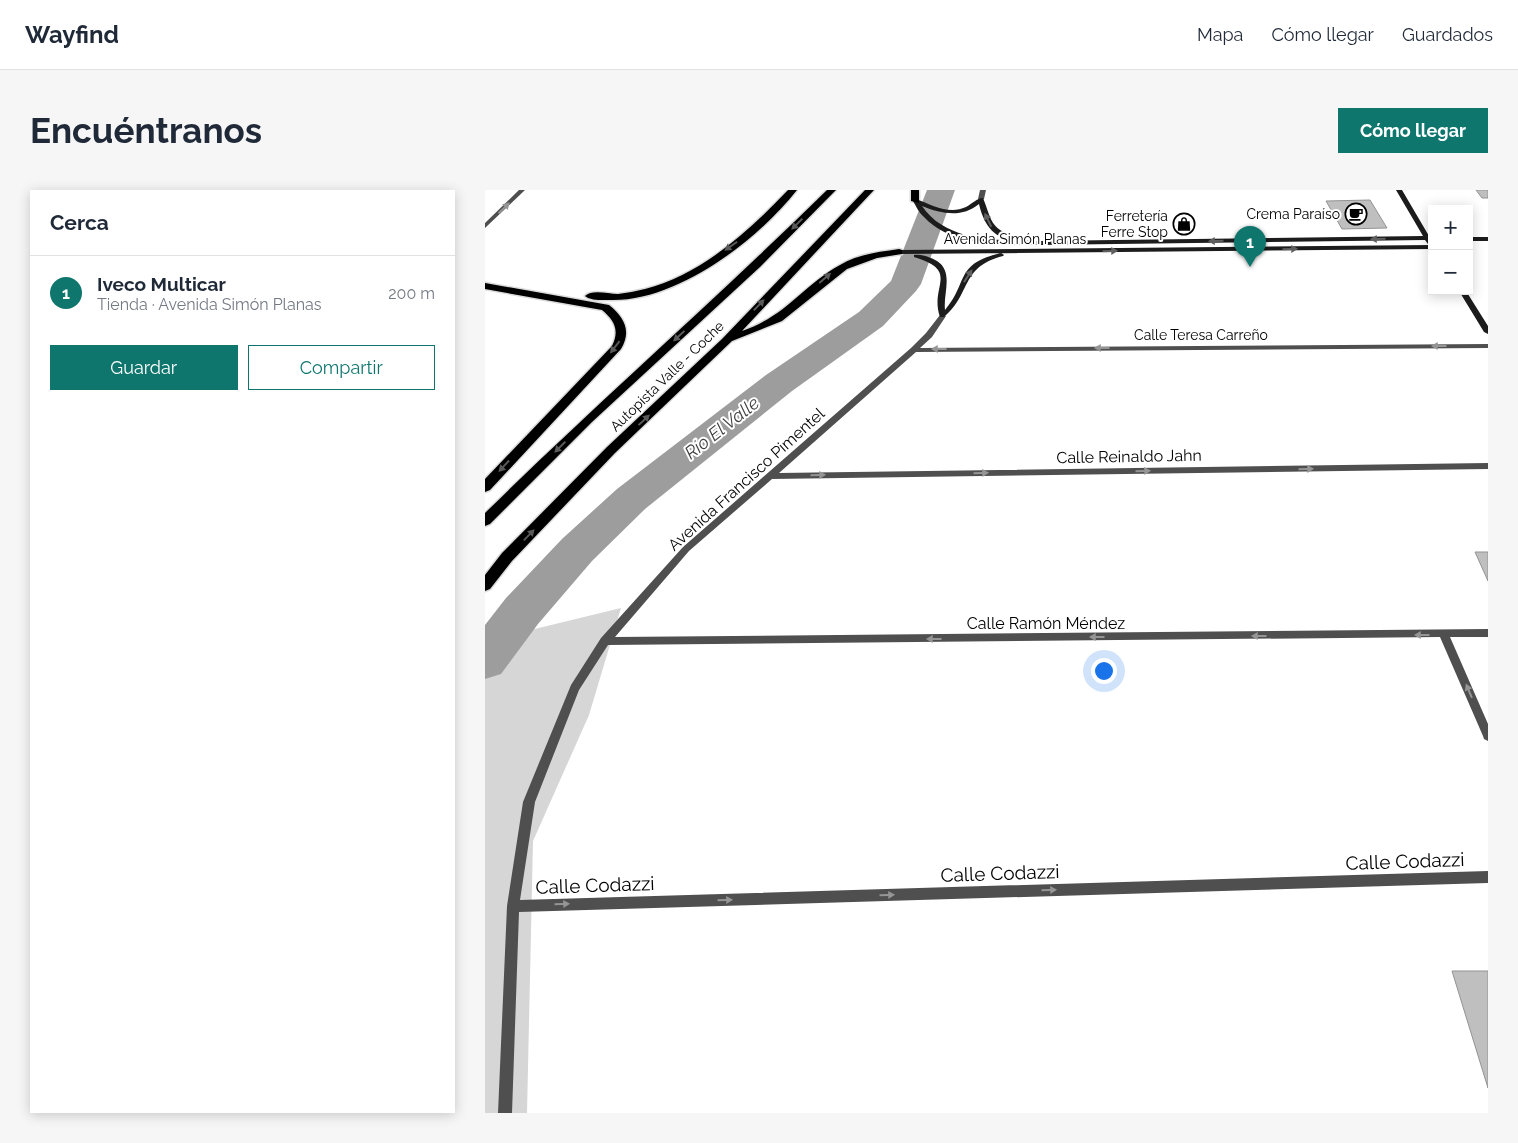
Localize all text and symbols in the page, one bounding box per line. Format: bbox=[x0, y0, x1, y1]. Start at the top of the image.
text: Wayfind bbox=[25, 20, 119, 49]
text: Mapa bbox=[1197, 24, 1243, 45]
text: Cómo llegar bbox=[1271, 24, 1374, 45]
text: Guardados bbox=[1402, 24, 1493, 45]
button: Cómo llegar bbox=[1338, 108, 1488, 153]
text: Encuéntranos bbox=[30, 110, 262, 151]
one-way arrow bbox=[497, 202, 509, 214]
cafe icon: Crema Paraíso bbox=[1344, 202, 1368, 226]
map controls bbox=[1428, 205, 1473, 295]
button: + bbox=[1428, 205, 1473, 250]
place label: Crema Paraíso bbox=[1247, 206, 1340, 222]
place label: Ferretería Ferre Stop bbox=[1101, 208, 1168, 240]
text: Cerca bbox=[50, 210, 109, 235]
shop icon: Ferretería Ferre Stop bbox=[1172, 212, 1196, 236]
one-way arrow bbox=[984, 213, 992, 228]
one-way arrow bbox=[792, 218, 804, 230]
pin: 1 bbox=[1234, 226, 1266, 267]
street label: Avenida Simón Planas bbox=[944, 231, 1087, 247]
one-way arrow bbox=[1370, 235, 1386, 243]
one-way arrow bbox=[1207, 237, 1223, 245]
one-way arrow bbox=[725, 241, 738, 251]
one-way arrow bbox=[1283, 244, 1299, 252]
one-way arrow bbox=[1103, 247, 1119, 255]
button: − bbox=[1428, 250, 1473, 295]
one-way arrow bbox=[963, 269, 972, 282]
text: Iveco Multicar bbox=[97, 273, 226, 295]
one-way arrow bbox=[818, 273, 831, 284]
text: 1 bbox=[62, 284, 70, 303]
text: 200 m bbox=[388, 284, 435, 303]
text: Tienda · Avenida Simón Planas bbox=[97, 295, 321, 314]
one-way arrow bbox=[753, 300, 765, 312]
street label: Autopista Valle - Coche bbox=[607, 318, 727, 434]
street label: Calle Teresa Carreño bbox=[1134, 327, 1268, 343]
one-way arrow bbox=[672, 330, 685, 341]
one-way arrow bbox=[610, 340, 620, 354]
one-way arrow bbox=[1431, 342, 1447, 350]
one-way arrow bbox=[1094, 344, 1110, 352]
button: Guardar bbox=[50, 345, 238, 390]
button: Compartir bbox=[248, 345, 435, 390]
one-way arrow bbox=[931, 346, 947, 354]
water label: Río El Valle bbox=[680, 392, 763, 463]
street label: Avenida Francisco Pimentel bbox=[664, 404, 829, 555]
one-way arrow bbox=[637, 414, 649, 426]
one-way arrow bbox=[555, 441, 567, 453]
street label: Calle Reinaldo Jahn bbox=[1056, 446, 1202, 467]
one-way arrow bbox=[498, 459, 510, 471]
one-way arrow bbox=[1298, 465, 1314, 473]
one-way arrow bbox=[1136, 467, 1152, 475]
one-way arrow bbox=[973, 469, 989, 477]
one-way arrow bbox=[811, 471, 827, 479]
one-way arrow bbox=[523, 529, 535, 541]
street label: Calle Ramón Méndez bbox=[967, 614, 1125, 633]
one-way arrow bbox=[1414, 631, 1430, 639]
one-way arrow bbox=[1251, 632, 1267, 640]
one-way arrow bbox=[1089, 633, 1105, 641]
one-way arrow bbox=[926, 635, 942, 643]
your location bbox=[1091, 658, 1117, 684]
one-way arrow bbox=[1464, 684, 1472, 698]
street label: Calle Codazzi bbox=[1345, 848, 1465, 874]
street label: Calle Codazzi bbox=[940, 860, 1060, 886]
street label: Calle Codazzi bbox=[535, 872, 655, 898]
one-way arrow bbox=[1042, 886, 1058, 894]
one-way arrow bbox=[879, 891, 895, 899]
one-way arrow bbox=[717, 895, 733, 903]
one-way arrow bbox=[554, 900, 570, 908]

